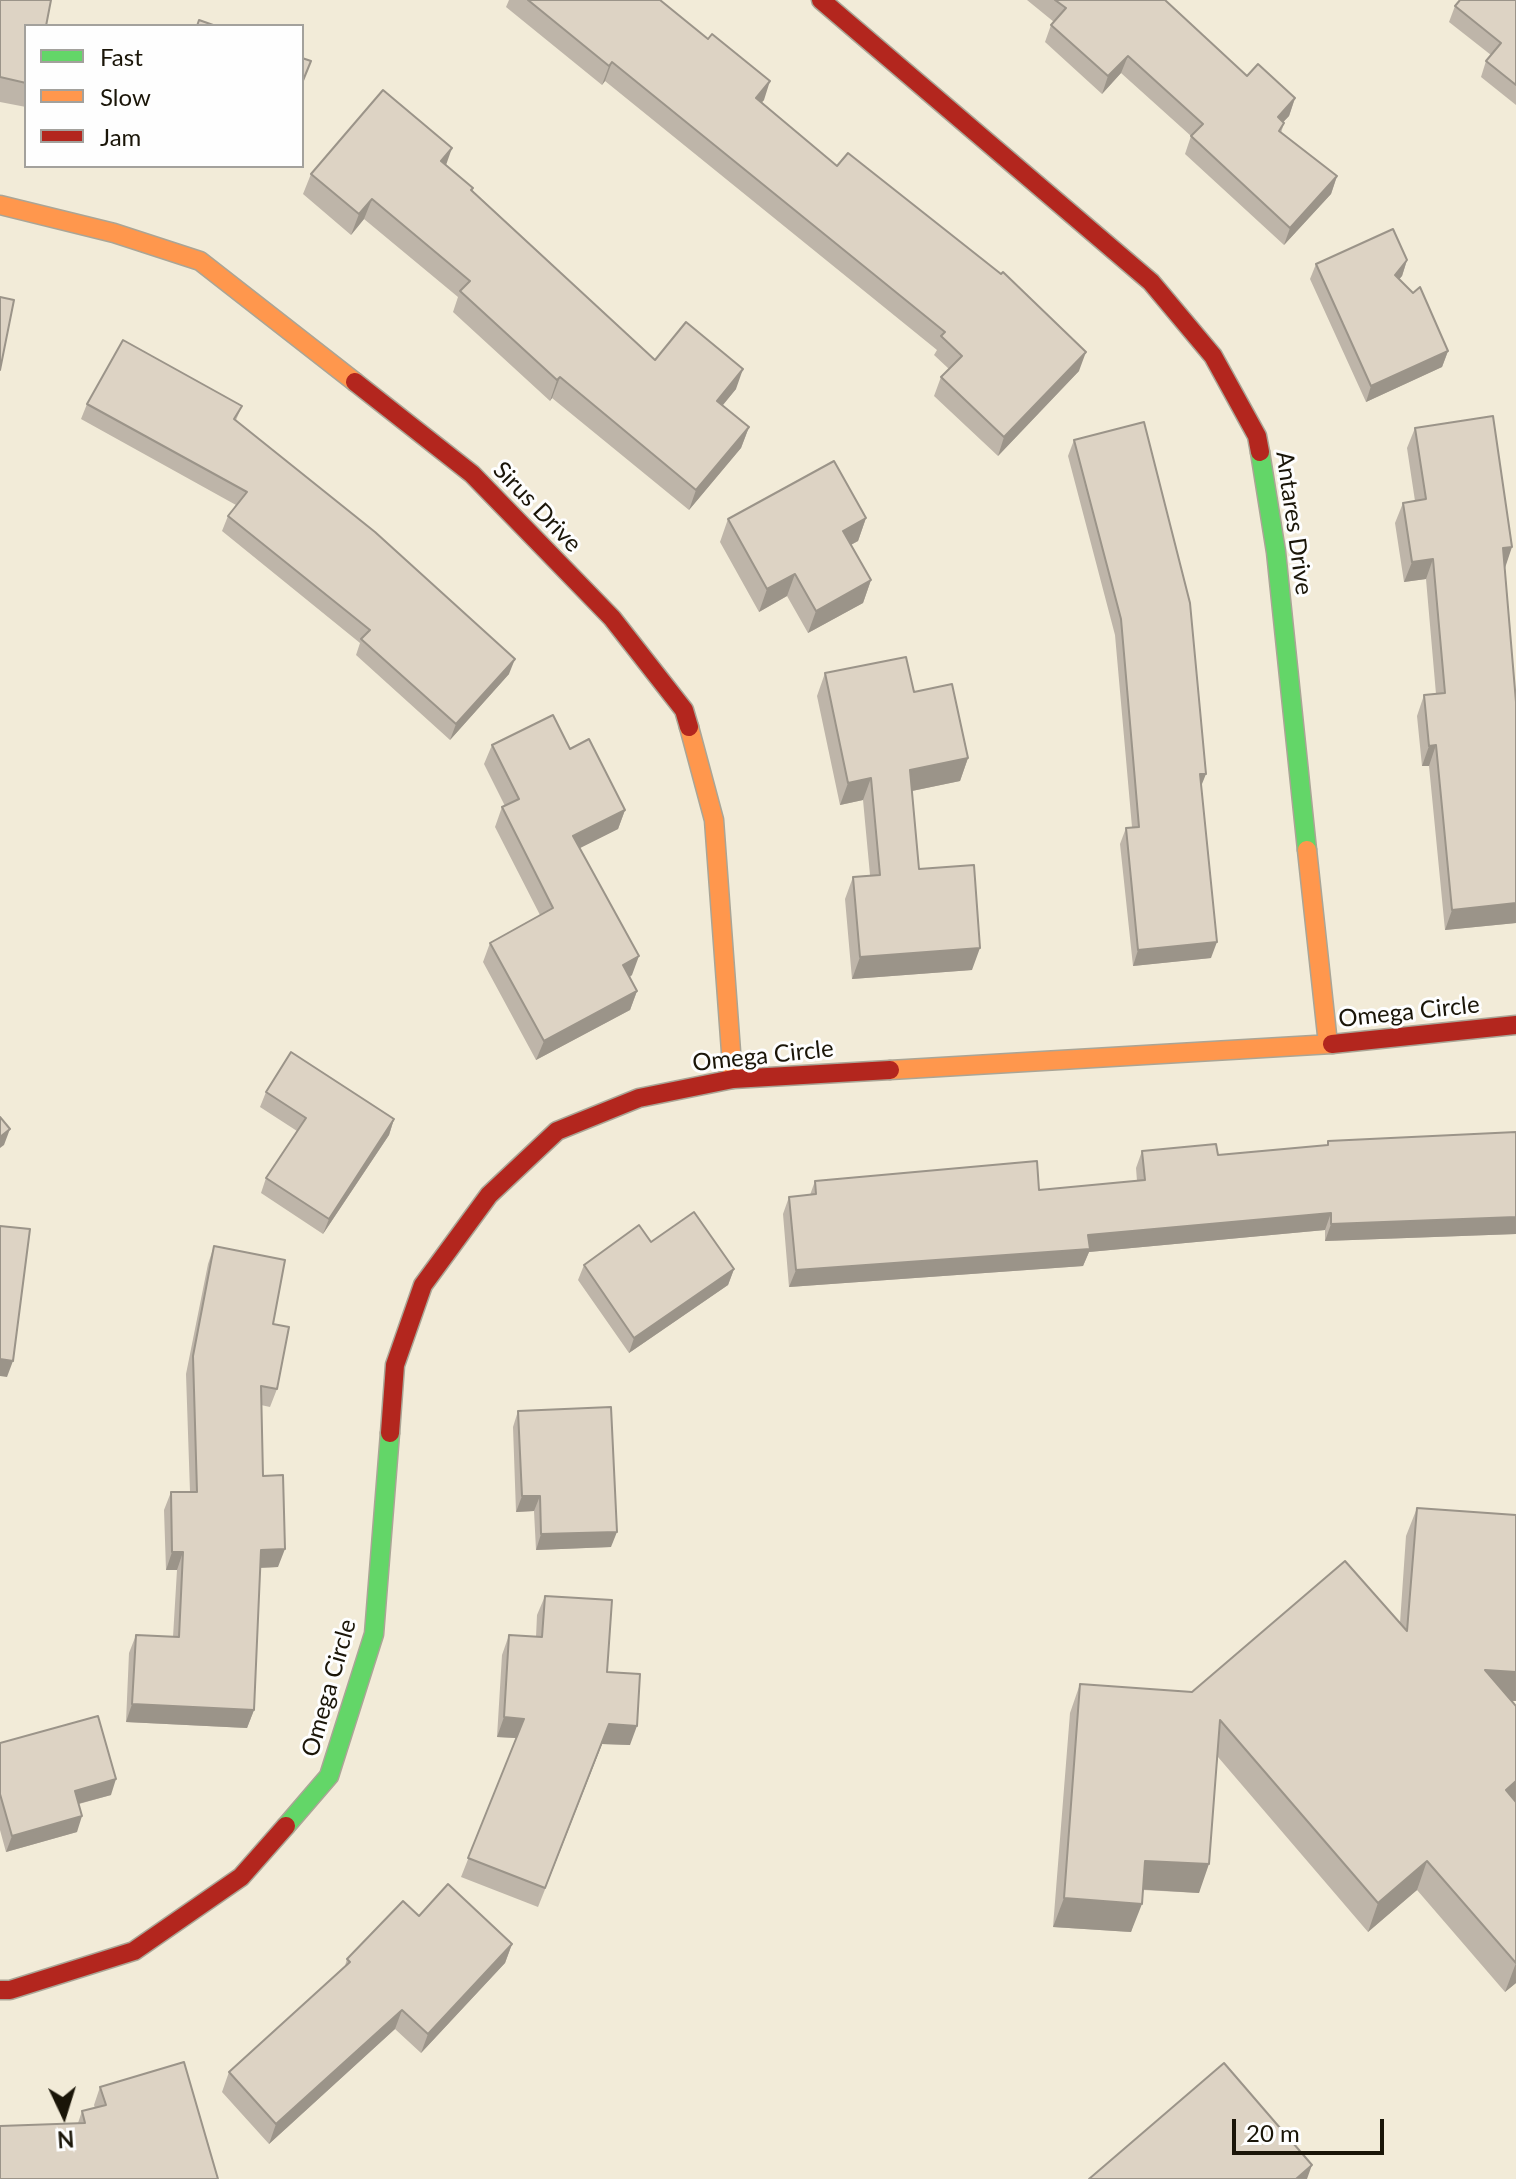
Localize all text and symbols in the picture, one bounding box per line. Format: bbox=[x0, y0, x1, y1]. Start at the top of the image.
legend bbox=[24, 24, 304, 168]
text: Fast bbox=[100, 42, 143, 71]
text: Slow bbox=[100, 82, 151, 111]
text: Jam bbox=[100, 122, 141, 151]
street label: Antares Drive bbox=[1270, 449, 1318, 597]
street label: Sirus Drive bbox=[487, 456, 587, 558]
street label: Omega Circle bbox=[1337, 990, 1481, 1034]
street label: Omega Circle bbox=[691, 1034, 835, 1078]
street label: Omega Circle bbox=[296, 1616, 362, 1760]
north arrow bbox=[24, 2075, 104, 2155]
scale bar bbox=[1236, 2103, 1388, 2153]
text: 20 m bbox=[1246, 2118, 1300, 2147]
text: N bbox=[56, 2125, 75, 2153]

